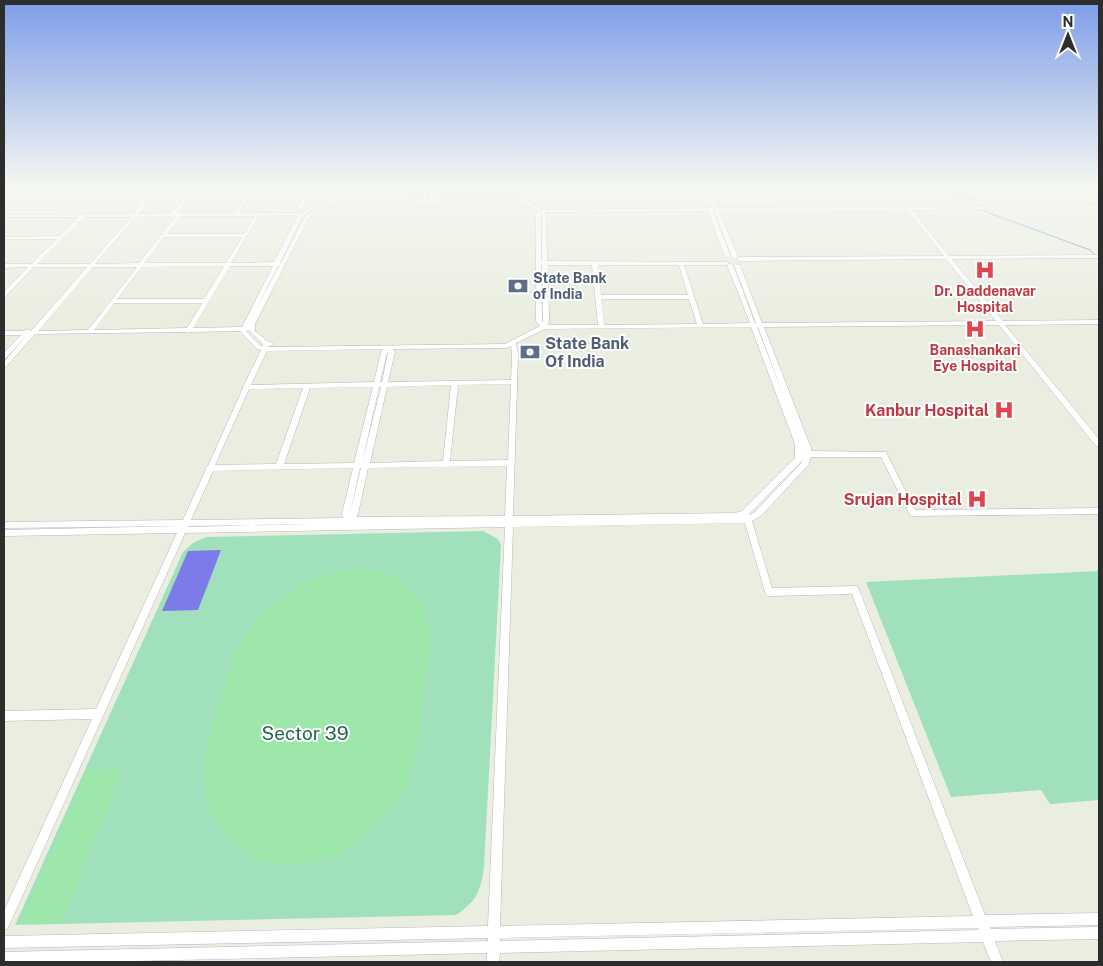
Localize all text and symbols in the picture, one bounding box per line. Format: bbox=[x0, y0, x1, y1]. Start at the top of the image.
north arrow bbox=[1043, 10, 1093, 60]
text: N bbox=[1063, 14, 1073, 30]
hospital icon: Dr. Daddenavar Hospital bbox=[974, 259, 996, 281]
place label: State Bank of India bbox=[533, 270, 607, 302]
bank icon: State Bank of India bbox=[507, 275, 529, 297]
place label: Dr. Daddenavar Hospital bbox=[934, 283, 1036, 315]
hospital icon: Banashankari Eye Hospital bbox=[964, 318, 986, 340]
place label: State Bank Of India bbox=[545, 334, 629, 371]
bank icon: State Bank Of India bbox=[519, 341, 541, 363]
place label: Banashankari Eye Hospital bbox=[930, 342, 1020, 374]
hospital icon: Kanbur Hospital bbox=[993, 399, 1015, 421]
place label: Kanbur Hospital bbox=[865, 401, 989, 420]
hospital icon: Srujan Hospital bbox=[966, 488, 988, 510]
place label: Srujan Hospital bbox=[843, 490, 962, 509]
park label: Sector 39 bbox=[261, 722, 349, 744]

